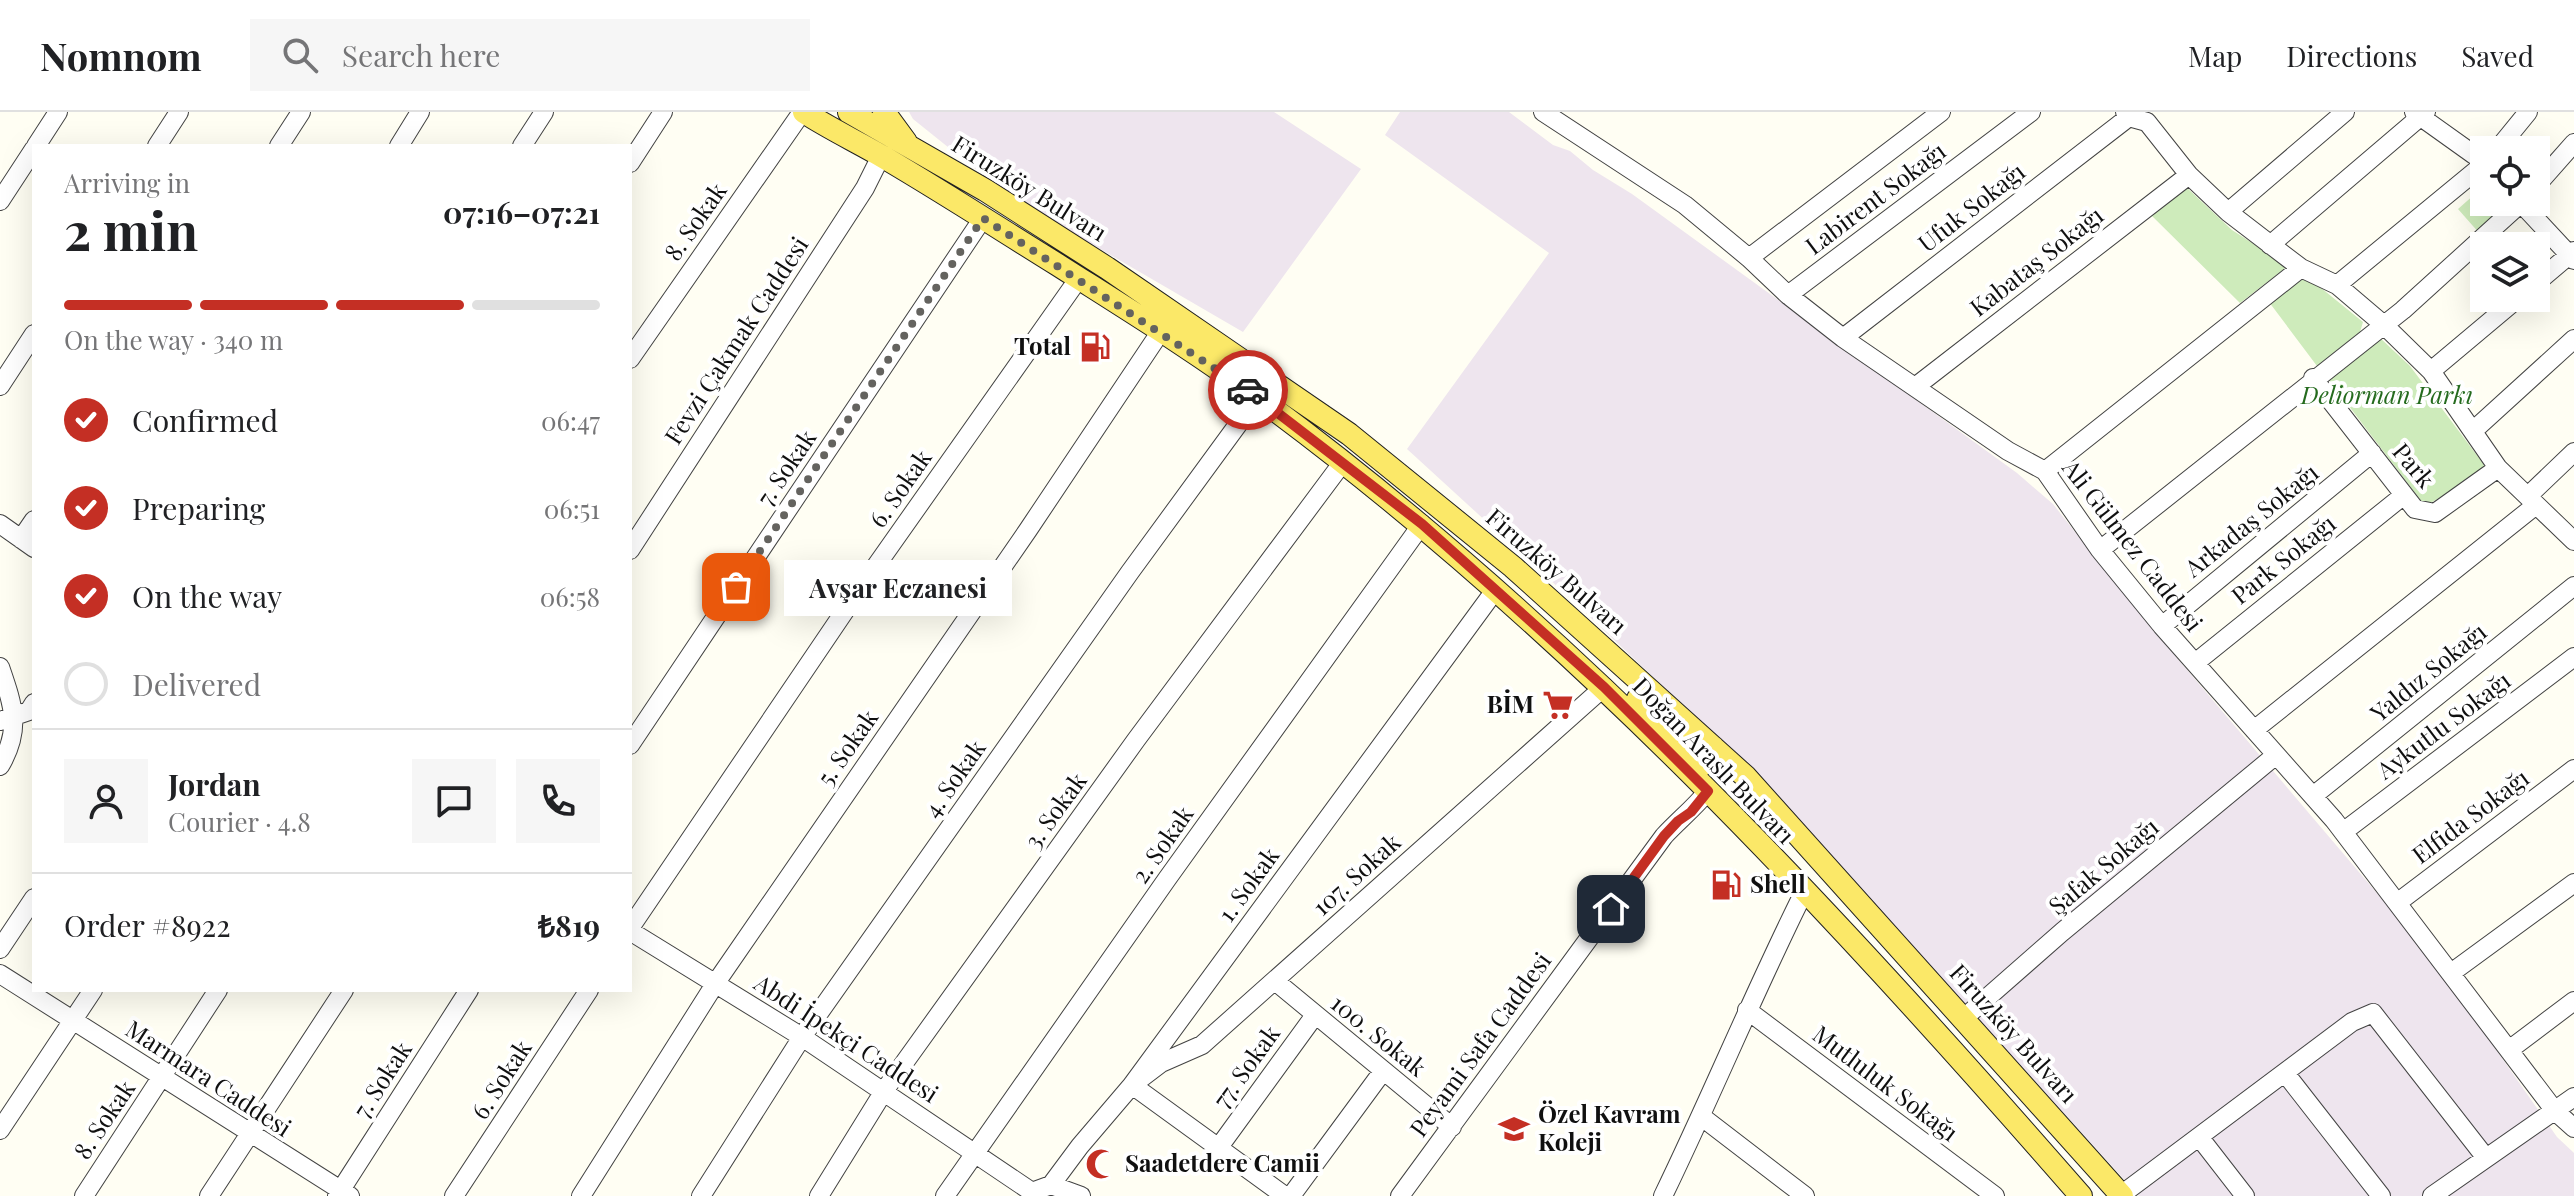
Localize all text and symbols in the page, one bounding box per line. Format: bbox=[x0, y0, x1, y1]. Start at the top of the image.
search box bbox=[250, 19, 810, 91]
text: Nomnom bbox=[40, 30, 202, 81]
icon: search bbox=[278, 33, 322, 77]
text: Search here bbox=[342, 35, 500, 75]
text: Map bbox=[2188, 37, 2242, 74]
text: Directions bbox=[2286, 37, 2417, 74]
text: Saved bbox=[2461, 37, 2534, 74]
street label: Firuzköy Bulvarı bbox=[947, 127, 1113, 248]
street label: Labirent Sokağı bbox=[1798, 134, 1951, 261]
map controls bbox=[2470, 136, 2550, 312]
button: locate bbox=[2470, 136, 2550, 216]
street label: Ufuk Sokağı bbox=[1911, 155, 2031, 258]
text: Arriving in bbox=[64, 165, 190, 200]
street label: 8. Sokak bbox=[656, 175, 733, 266]
text: 07:16–07:21 bbox=[443, 192, 600, 232]
text: 2 min bbox=[64, 195, 198, 264]
street label: Kabataş Sokağı bbox=[1963, 198, 2109, 323]
street label: Fevzi Çakmak Caddesi bbox=[656, 230, 814, 450]
button: layers bbox=[2470, 232, 2550, 312]
text: On the way · 340 m bbox=[64, 322, 283, 357]
place label: Total bbox=[1014, 329, 1072, 361]
fuel station icon: Total bbox=[1078, 330, 1112, 364]
courier bbox=[1208, 350, 1288, 430]
icon: car bbox=[1226, 368, 1270, 412]
park label: Deliorman Parkı bbox=[2300, 378, 2473, 410]
icon: check bbox=[64, 398, 108, 442]
text: Confirmed bbox=[132, 400, 278, 440]
text: 06:47 bbox=[541, 403, 600, 438]
street label: 7. Sokak bbox=[748, 422, 823, 511]
street label: Park bbox=[2386, 436, 2443, 494]
street label: 6. Sokak bbox=[861, 442, 938, 533]
street label: Ali Gülmez Caddesi bbox=[2056, 451, 2211, 637]
street label: Arkadaş Sokağı bbox=[2176, 456, 2324, 584]
icon: check bbox=[64, 486, 108, 530]
text: Preparing bbox=[132, 488, 265, 528]
text: 06:51 bbox=[544, 491, 600, 526]
street label: Firuzköy Bulvarı bbox=[1480, 500, 1634, 641]
street label: Park Sokağı bbox=[2224, 507, 2342, 610]
pin bbox=[702, 553, 770, 621]
callout: Avşar Eczanesi bbox=[784, 559, 1012, 615]
icon: bag bbox=[714, 565, 758, 609]
text: Avşar Eczanesi bbox=[809, 570, 987, 605]
icon: check bbox=[64, 574, 108, 618]
text: On the way bbox=[132, 576, 282, 616]
text: 06:58 bbox=[540, 579, 600, 614]
street label: Yaldız Sokağı bbox=[2362, 615, 2492, 729]
text: Delivered bbox=[132, 664, 261, 704]
street label: Aykutlu Sokağı bbox=[2369, 664, 2516, 786]
street label: Doğan Araslı Bulvarı bbox=[1627, 669, 1802, 850]
place label: BİM bbox=[1487, 687, 1534, 719]
supermarket icon: BİM bbox=[1541, 688, 1575, 722]
street label: 5. Sokak bbox=[809, 702, 885, 791]
street label: 4. Sokak bbox=[915, 732, 992, 823]
button: person bbox=[64, 759, 148, 843]
button: chat bbox=[412, 759, 496, 843]
button: phone bbox=[516, 759, 600, 843]
street label: Elfida Sokağı bbox=[2405, 761, 2535, 870]
text: Jordan bbox=[168, 764, 261, 804]
street label: 3. Sokak bbox=[1016, 765, 1093, 854]
street label: 2. Sokak bbox=[1123, 798, 1200, 889]
text: Courier · 4.8 bbox=[168, 804, 311, 839]
street label: Şafak Sokağı bbox=[2041, 810, 2164, 921]
street label: 107. Sokak bbox=[1305, 825, 1407, 922]
street label: 1. Sokak bbox=[1209, 839, 1286, 928]
place label: Shell bbox=[1750, 867, 1806, 899]
fuel station icon: Shell bbox=[1709, 868, 1743, 902]
pin bbox=[1577, 875, 1645, 943]
icon: home bbox=[1589, 887, 1633, 931]
text: Order #8922 bbox=[64, 905, 231, 945]
text: ₺819 bbox=[538, 905, 600, 945]
street label: Peyami Safa Caddesi bbox=[1402, 945, 1557, 1142]
street label: Firuzköy Bulvarı bbox=[1943, 956, 2085, 1109]
street label: Abdi İpekçi Caddesi bbox=[748, 965, 945, 1109]
street label: 100. Sokak bbox=[1325, 986, 1434, 1083]
street label: Marmara Caddesi bbox=[120, 1012, 298, 1143]
street label: Mutluluk Sokağı bbox=[1807, 1017, 1965, 1148]
street label: 77. Sokak bbox=[1205, 1018, 1287, 1113]
street label: 6. Sokak bbox=[463, 1032, 538, 1125]
street label: 7. Sokak bbox=[345, 1034, 418, 1123]
street label: 8. Sokak bbox=[65, 1073, 142, 1165]
place label: Özel Kavram Koleji bbox=[1538, 1097, 1681, 1157]
school or university icon: Özel Kavram Koleji bbox=[1497, 1112, 1531, 1146]
place label: Saadetdere Camii bbox=[1125, 1146, 1320, 1178]
mosque icon: Saadetdere Camii bbox=[1084, 1147, 1118, 1181]

